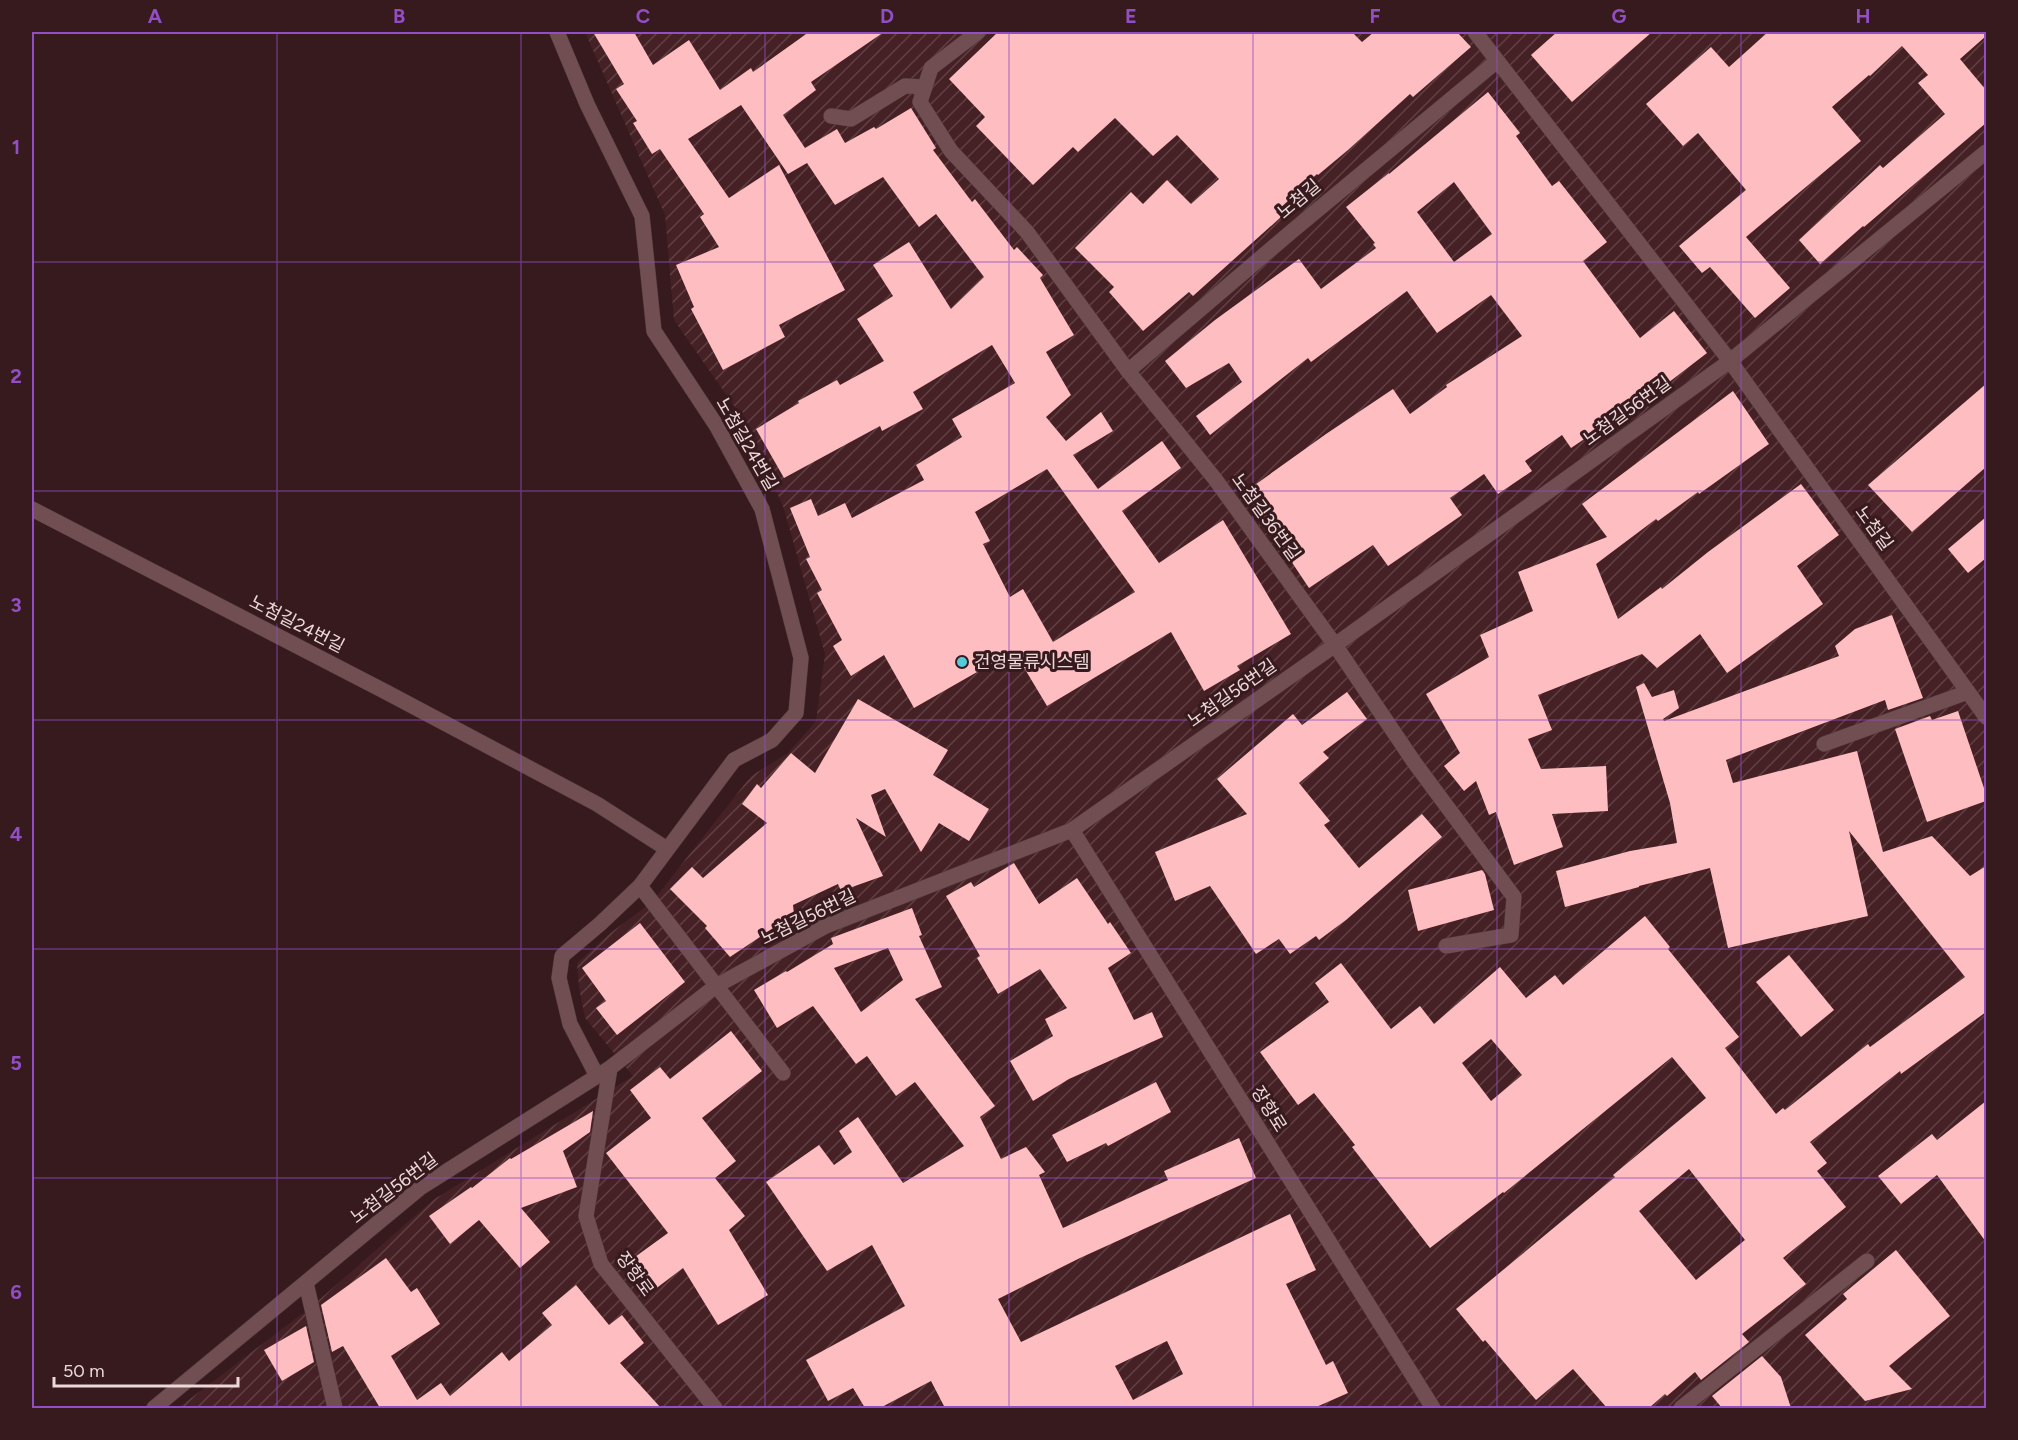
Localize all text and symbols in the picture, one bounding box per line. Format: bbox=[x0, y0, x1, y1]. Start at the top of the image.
text: A bbox=[148, 4, 163, 28]
text: B bbox=[393, 4, 405, 28]
text: C bbox=[636, 4, 650, 28]
text: D bbox=[880, 4, 894, 28]
text: E bbox=[1125, 4, 1137, 28]
text: F bbox=[1369, 4, 1381, 28]
text: G bbox=[1612, 4, 1627, 28]
text: H bbox=[1856, 4, 1871, 28]
text: 1 bbox=[12, 135, 20, 159]
street label: 노첨길 bbox=[1273, 175, 1325, 223]
text: 2 bbox=[10, 364, 22, 388]
street label: 노첨길56번길 bbox=[1579, 372, 1675, 450]
street label: 노첨길24번길 bbox=[711, 393, 783, 495]
street label: 노첨길36번길 bbox=[1227, 469, 1305, 565]
street label: 노첨길 bbox=[1850, 501, 1898, 555]
street label: 노첨길24번길 bbox=[246, 591, 348, 657]
text: 3 bbox=[10, 593, 22, 617]
place label: 건영물류시스템 bbox=[974, 651, 1090, 673]
street label: 노첨길56번길 bbox=[1183, 654, 1281, 732]
marker: 건영물류시스템 bbox=[955, 655, 969, 669]
text: 4 bbox=[10, 822, 23, 846]
street label: 노첨길56번길 bbox=[757, 884, 859, 950]
text: 5 bbox=[10, 1051, 22, 1075]
street label: 장항로 bbox=[1247, 1082, 1291, 1136]
street label: 노첨길56번길 bbox=[346, 1148, 442, 1228]
street label: 장항로 bbox=[611, 1247, 659, 1301]
text: 6 bbox=[10, 1280, 22, 1304]
scale bar bbox=[54, 1350, 238, 1388]
text: 50 m bbox=[63, 1360, 105, 1382]

